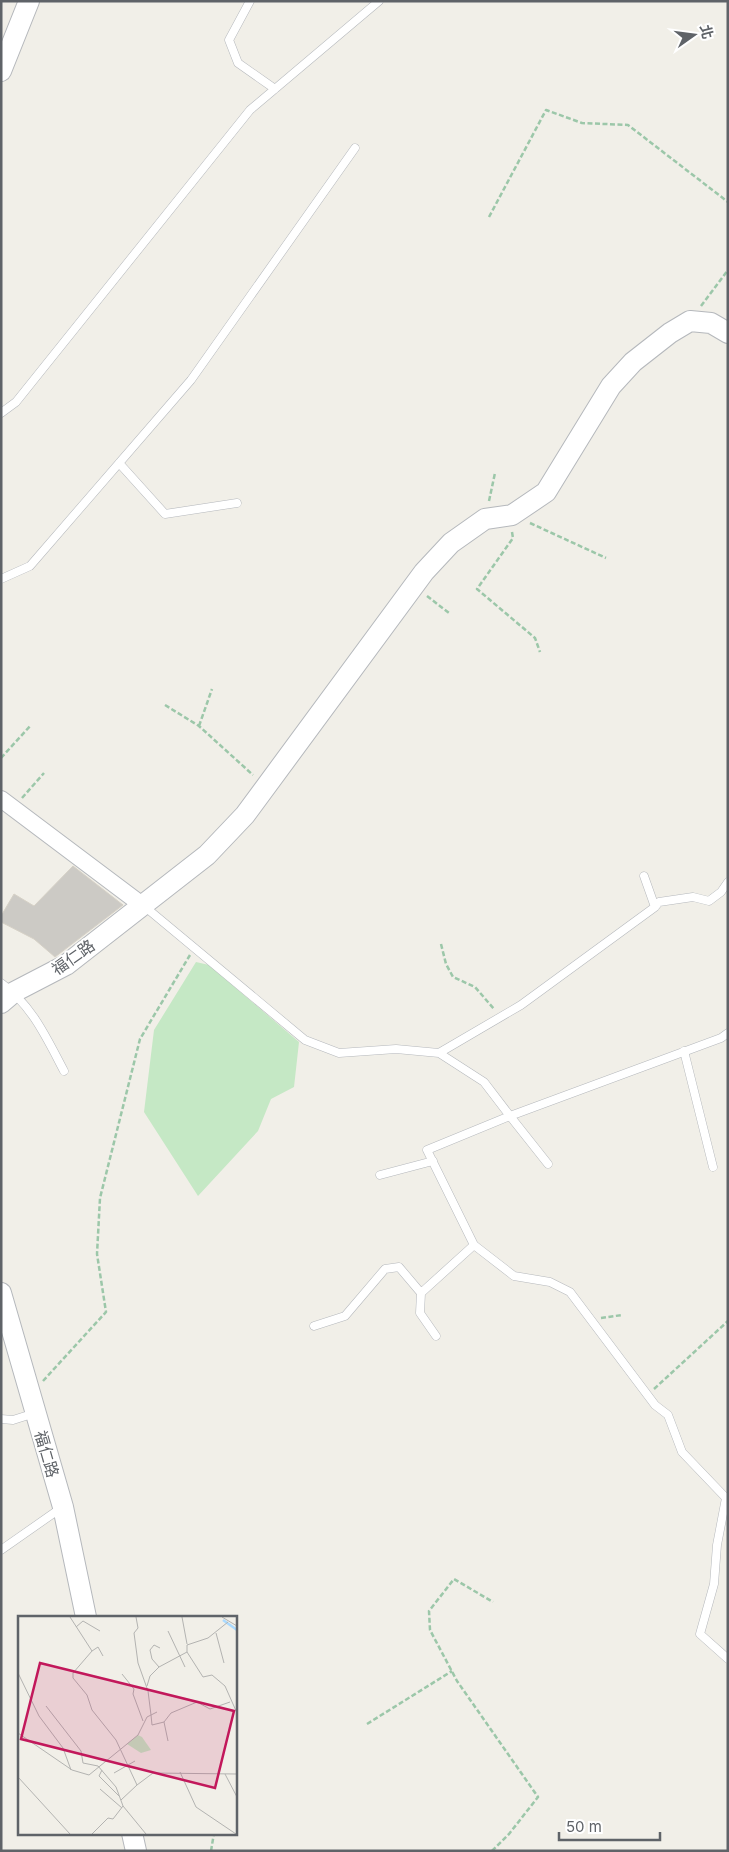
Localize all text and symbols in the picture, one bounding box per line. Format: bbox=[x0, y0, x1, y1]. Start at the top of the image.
north arrow bbox=[669, 10, 719, 60]
text: 北 bbox=[697, 23, 717, 41]
street label: 福仁路 bbox=[48, 935, 98, 979]
street label: 福仁路 bbox=[31, 1428, 63, 1480]
inset map bbox=[18, 1616, 236, 1834]
scale bar bbox=[559, 1810, 660, 1842]
text: 50 m bbox=[566, 1817, 602, 1836]

